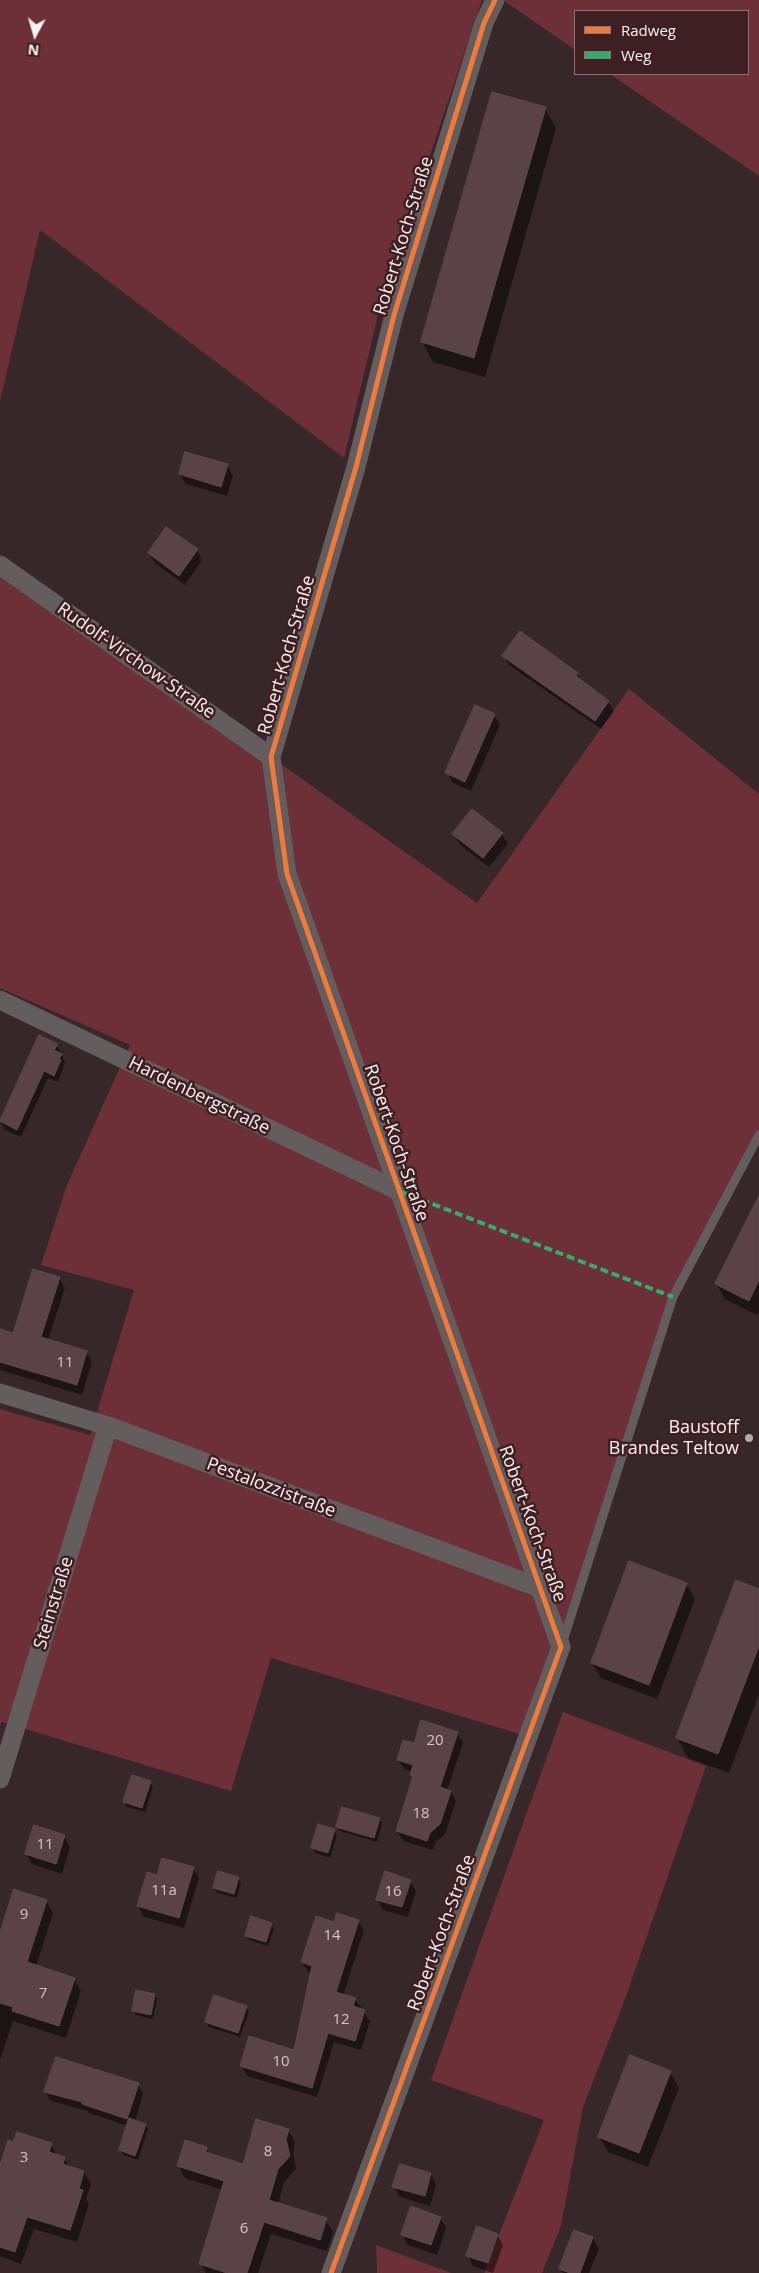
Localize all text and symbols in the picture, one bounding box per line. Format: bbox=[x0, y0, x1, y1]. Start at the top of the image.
north arrow bbox=[10, 10, 60, 60]
legend bbox=[574, 10, 749, 75]
text: Radweg bbox=[621, 20, 676, 40]
text: N bbox=[27, 40, 40, 60]
text: Weg bbox=[621, 45, 651, 65]
street label: Robert-Koch-Straße bbox=[370, 154, 438, 318]
street label: Robert-Koch-Straße bbox=[254, 573, 320, 737]
street label: Rudolf-Virchow-Straße bbox=[53, 598, 219, 724]
street label: Hardenbergstraße bbox=[125, 1052, 273, 1140]
street label: Robert-Koch-Straße bbox=[359, 1062, 433, 1224]
house number: 11 bbox=[56, 1354, 74, 1372]
place label: Baustoff Brandes Teltow bbox=[609, 1417, 739, 1460]
marker: Baustoff Brandes Teltow bbox=[743, 1432, 755, 1444]
street label: Robert-Koch-Straße bbox=[494, 1443, 570, 1605]
street label: Pestalozzistraße bbox=[203, 1453, 339, 1523]
street label: Steinstraße bbox=[30, 1554, 78, 1652]
house number: 20 bbox=[426, 1732, 444, 1750]
house number: 18 bbox=[412, 1805, 430, 1823]
house number: 11 bbox=[36, 1836, 54, 1854]
street label: Robert-Koch-Straße bbox=[404, 1852, 480, 2014]
house number: 11a bbox=[151, 1882, 177, 1900]
house number: 16 bbox=[384, 1883, 402, 1901]
house number: 9 bbox=[20, 1906, 28, 1924]
house number: 14 bbox=[323, 1927, 341, 1945]
house number: 7 bbox=[39, 1985, 47, 2003]
house number: 12 bbox=[332, 2011, 350, 2029]
house number: 10 bbox=[272, 2053, 290, 2071]
house number: 8 bbox=[264, 2143, 272, 2161]
house number: 3 bbox=[20, 2149, 28, 2167]
house number: 6 bbox=[240, 2220, 248, 2238]

